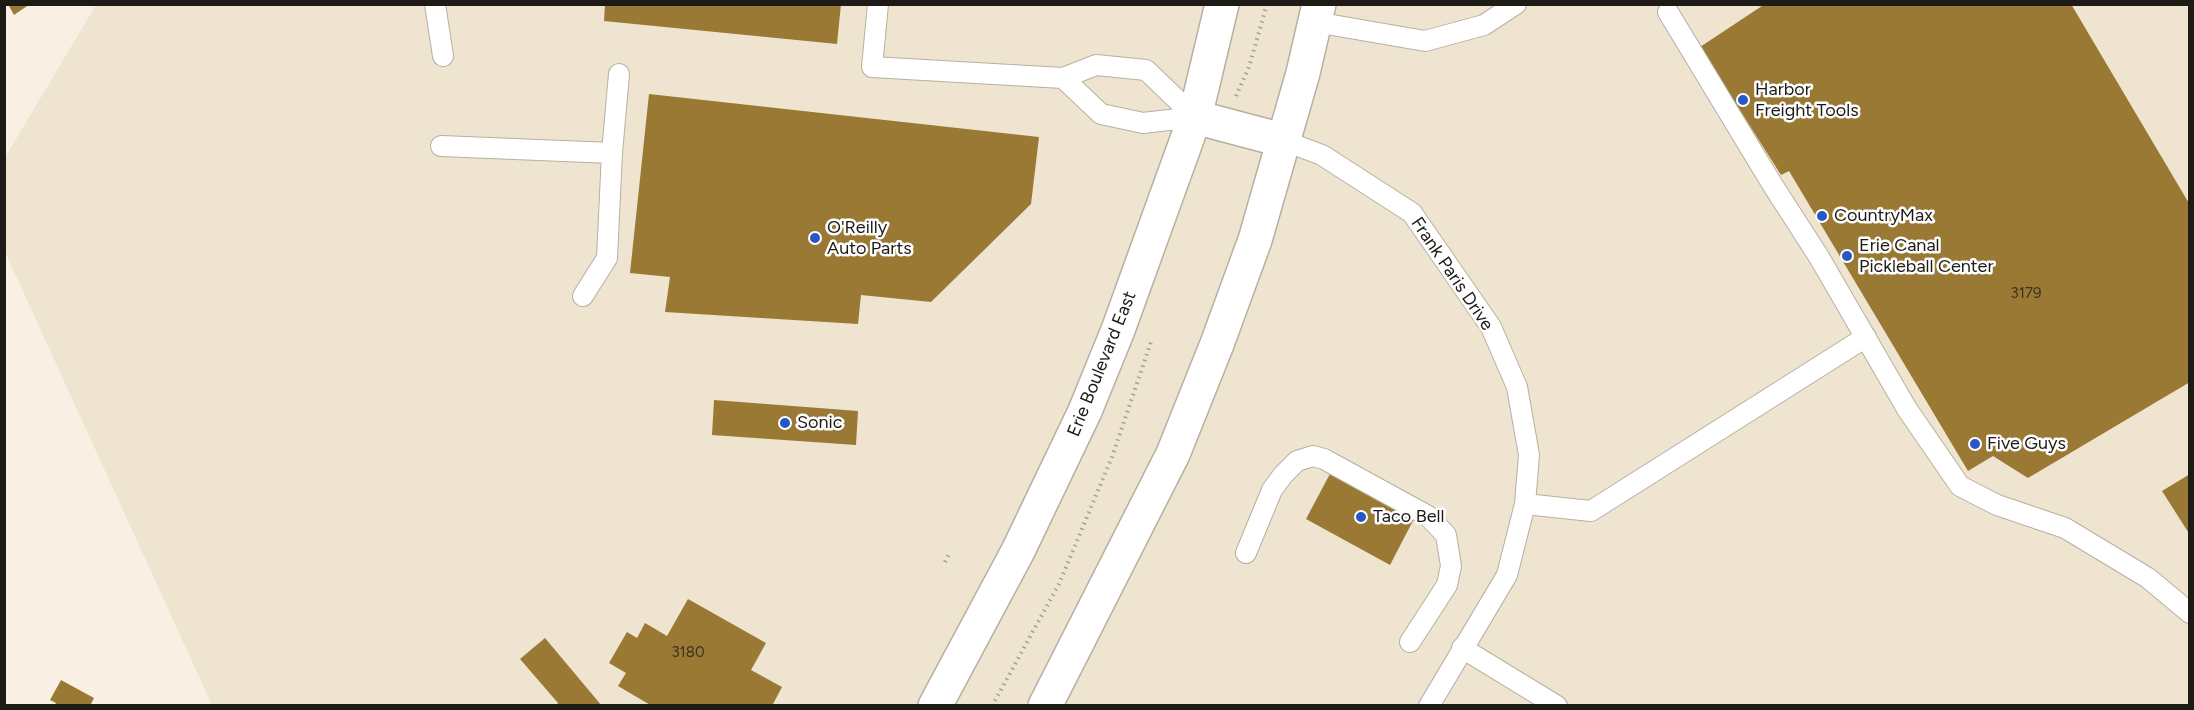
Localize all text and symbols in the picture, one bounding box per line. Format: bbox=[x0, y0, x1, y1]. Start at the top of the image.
place label: Harbor Freight Tools bbox=[1755, 79, 1859, 122]
marker: Harbor Freight Tools bbox=[1736, 93, 1750, 107]
place label: CountryMax bbox=[1834, 205, 1933, 227]
marker: CountryMax bbox=[1815, 209, 1829, 223]
street label: Frank Paris Drive bbox=[1406, 213, 1498, 335]
place label: O'Reilly Auto Parts bbox=[827, 217, 912, 260]
marker: O'Reilly Auto Parts bbox=[808, 231, 822, 245]
place label: Erie Canal Pickleball Center bbox=[1859, 235, 1993, 278]
marker: Erie Canal Pickleball Center bbox=[1840, 249, 1854, 263]
house number: 3179 bbox=[2011, 285, 2041, 303]
street label: Erie Boulevard East bbox=[1063, 288, 1141, 440]
place label: Sonic bbox=[797, 412, 842, 434]
marker: Sonic bbox=[778, 416, 792, 430]
place label: Five Guys bbox=[1987, 433, 2066, 455]
marker: Five Guys bbox=[1968, 437, 1982, 451]
place label: Taco Bell bbox=[1373, 506, 1444, 528]
marker: Taco Bell bbox=[1354, 510, 1368, 524]
house number: 3180 bbox=[671, 644, 705, 662]

